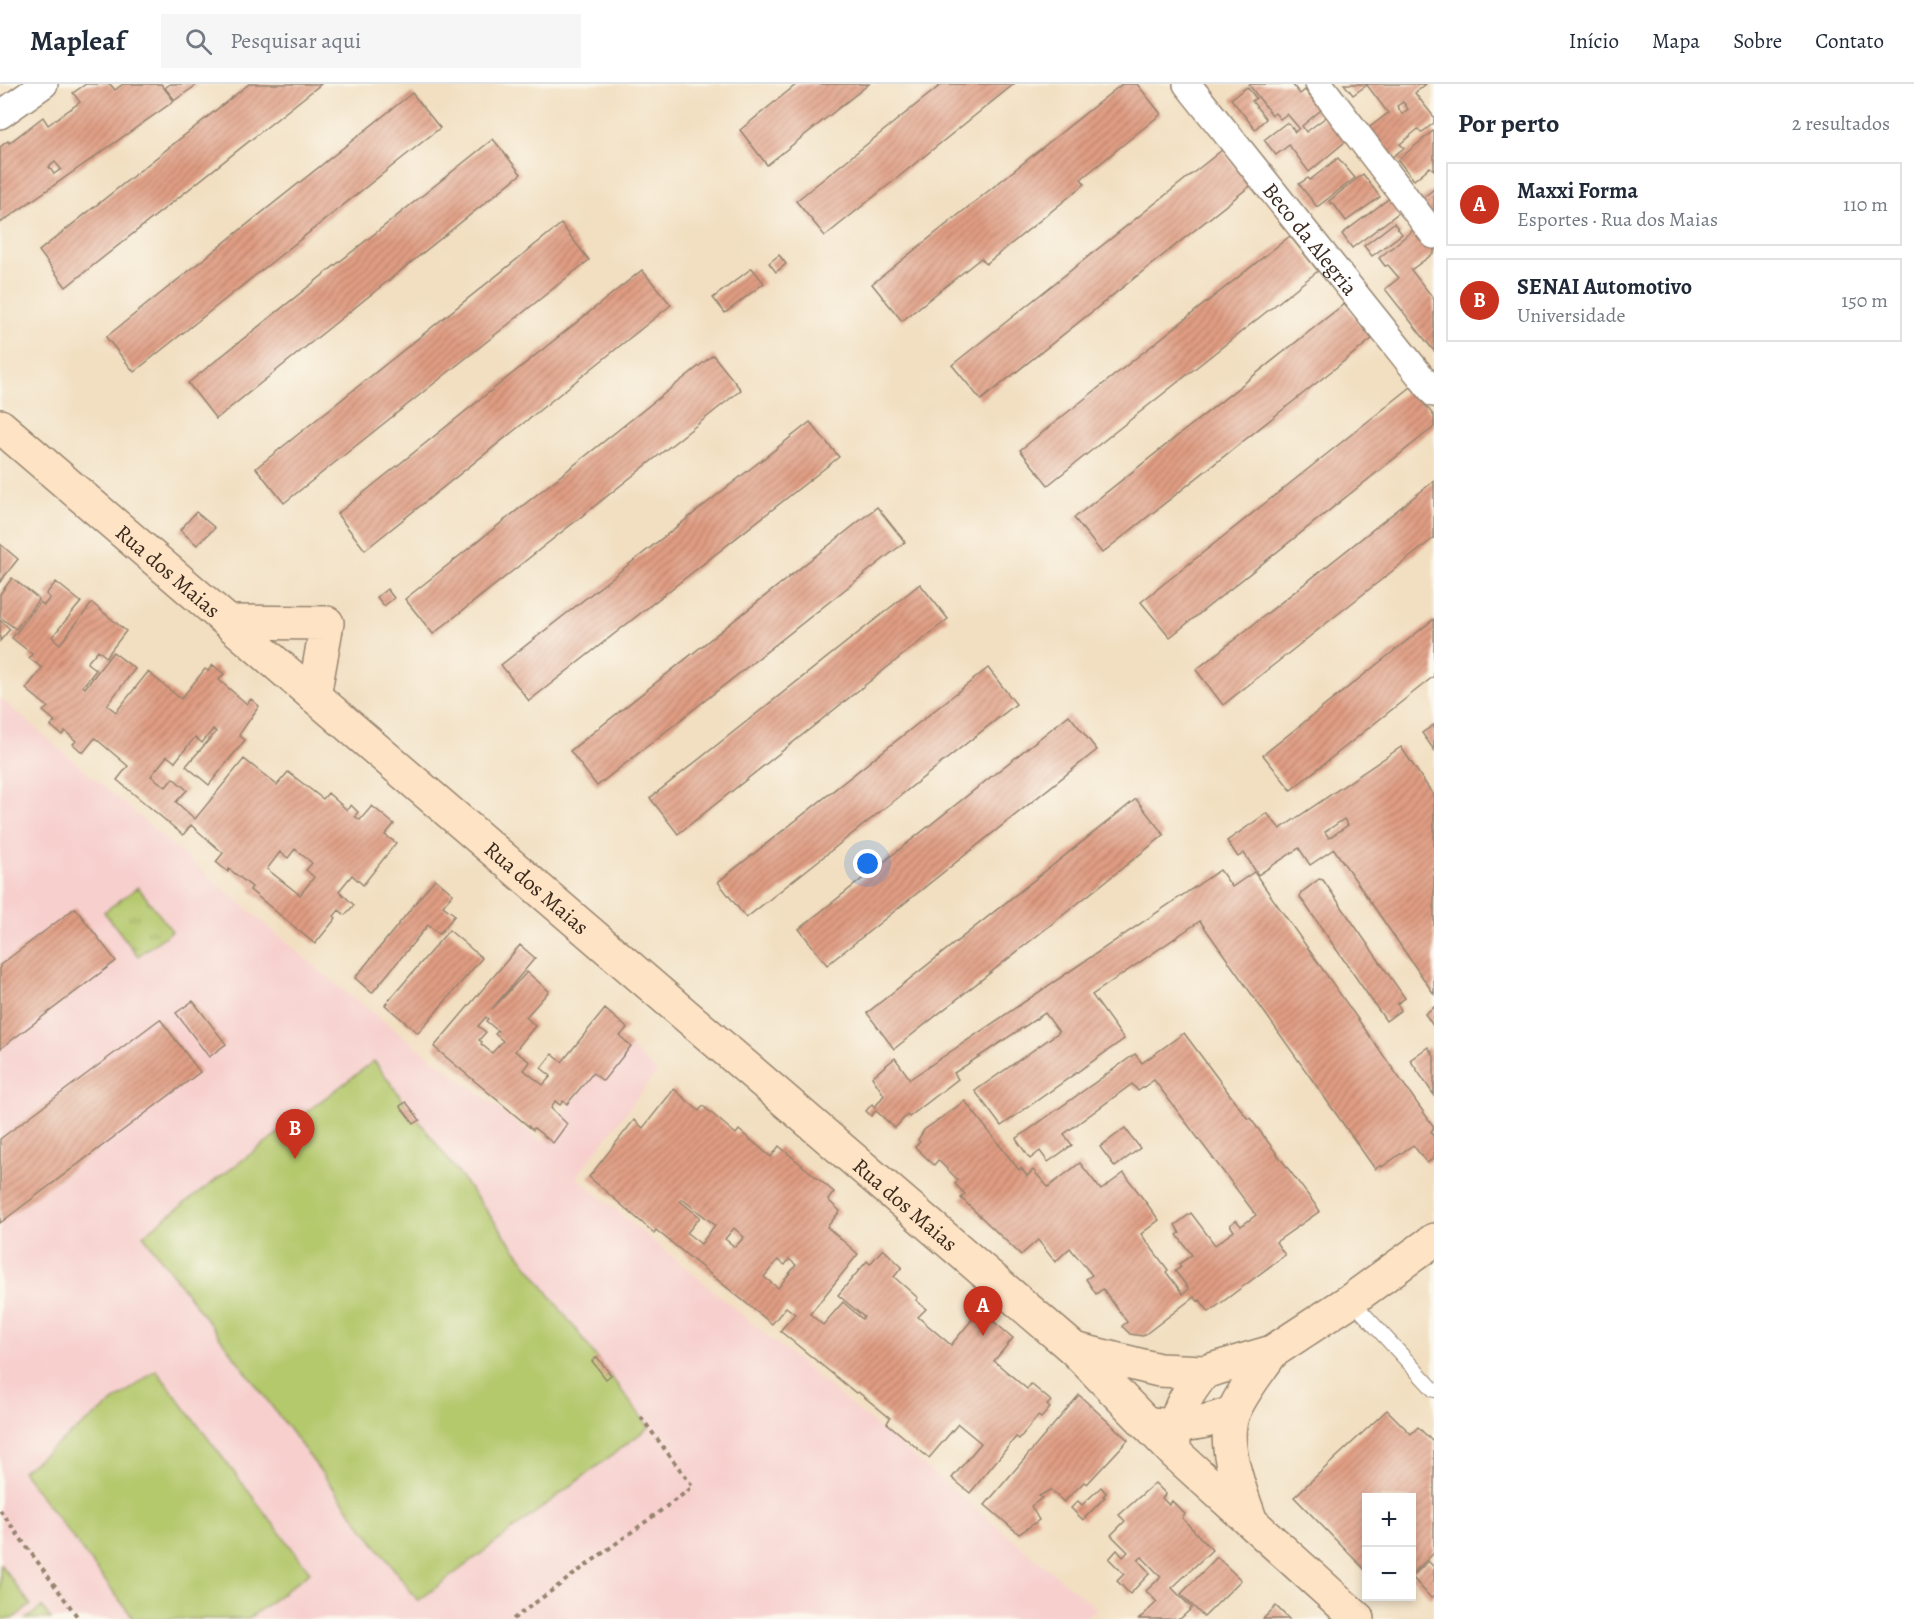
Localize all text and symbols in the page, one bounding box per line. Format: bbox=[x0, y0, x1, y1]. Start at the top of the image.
search box bbox=[161, 14, 581, 68]
text: Mapleaf bbox=[30, 22, 125, 60]
icon: search bbox=[182, 25, 215, 58]
text: Pesquisar aqui bbox=[230, 26, 361, 56]
text: Início bbox=[1569, 27, 1619, 55]
text: Mapa bbox=[1652, 27, 1700, 55]
text: Sobre bbox=[1733, 27, 1782, 55]
text: Contato bbox=[1815, 27, 1884, 55]
text: Por perto bbox=[1458, 106, 1559, 141]
text: 2 resultados bbox=[1792, 110, 1890, 137]
street label: Beco da Alegria bbox=[1255, 176, 1365, 303]
text: Maxxi Forma bbox=[1517, 176, 1638, 206]
text: A bbox=[1473, 191, 1486, 218]
text: 110 m bbox=[1843, 191, 1888, 218]
text: Esportes · Rua dos Maias bbox=[1517, 206, 1718, 233]
text: SENAI Automotivo bbox=[1517, 272, 1692, 302]
text: B bbox=[1473, 287, 1486, 314]
text: 150 m bbox=[1841, 287, 1888, 314]
text: Universidade bbox=[1517, 302, 1625, 329]
street label: Rua dos Maias bbox=[109, 518, 227, 625]
street label: Rua dos Maias bbox=[477, 835, 595, 942]
your location bbox=[853, 849, 882, 878]
pin: B bbox=[276, 1110, 314, 1159]
street label: Rua dos Maias bbox=[846, 1151, 964, 1259]
pin: A bbox=[964, 1286, 1002, 1336]
map controls bbox=[1362, 1493, 1416, 1601]
button: + bbox=[1362, 1493, 1416, 1547]
button: − bbox=[1362, 1547, 1416, 1601]

